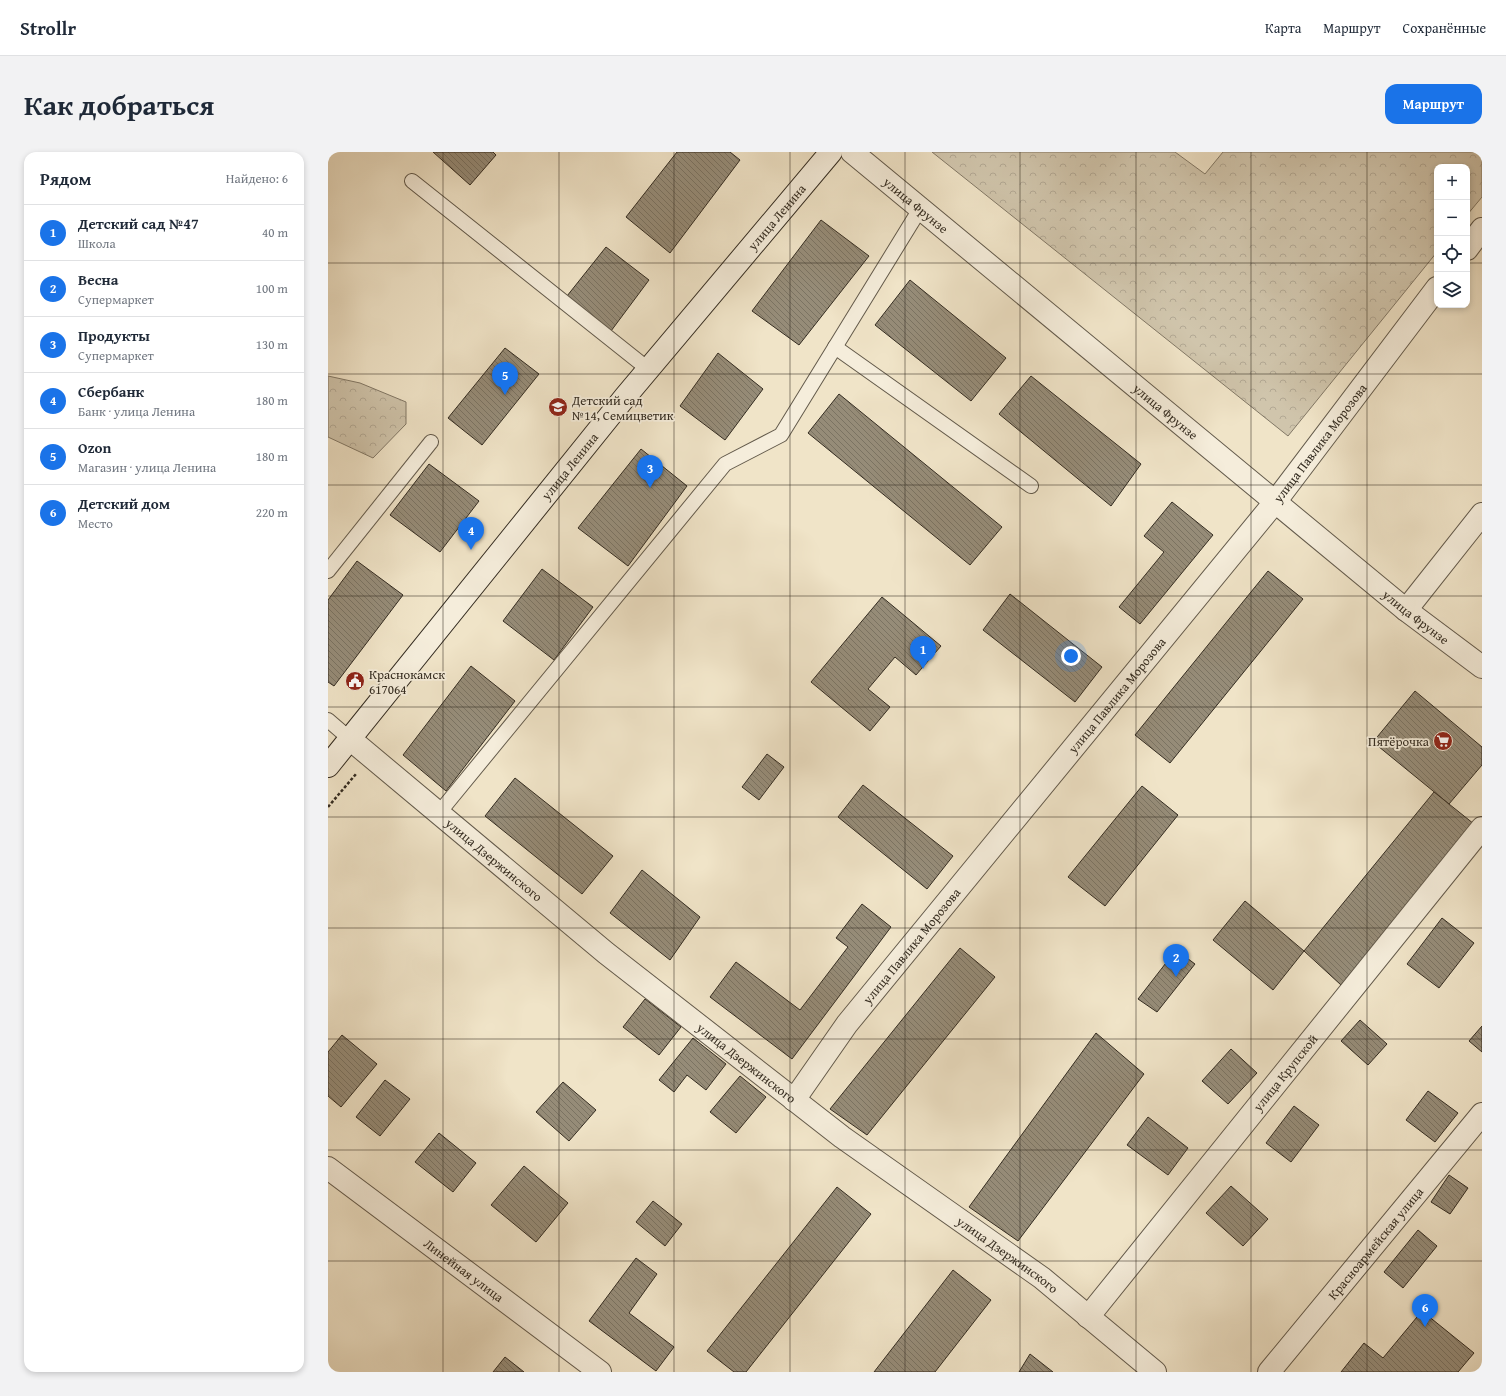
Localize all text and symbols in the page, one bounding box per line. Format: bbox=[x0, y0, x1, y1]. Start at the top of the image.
text: Strollr bbox=[20, 14, 76, 42]
text: Карта bbox=[1265, 18, 1301, 38]
text: Маршрут bbox=[1323, 18, 1381, 38]
text: Сохранённые bbox=[1403, 18, 1486, 38]
text: Как добраться bbox=[24, 84, 214, 125]
button: Маршрут bbox=[1385, 84, 1482, 124]
map controls bbox=[1434, 164, 1470, 308]
button: + bbox=[1434, 164, 1470, 200]
text: Рядом bbox=[40, 166, 91, 191]
text: Найдено: 6 bbox=[226, 169, 288, 188]
street label: улица Фрунзе bbox=[878, 172, 952, 238]
street label: улица Ленина bbox=[743, 179, 811, 255]
button: − bbox=[1434, 200, 1470, 236]
text: Детский сад №47 bbox=[78, 213, 199, 234]
text: 1 bbox=[50, 223, 56, 242]
text: 40 m bbox=[262, 223, 288, 242]
text: Школа bbox=[78, 234, 116, 253]
button: locate bbox=[1434, 236, 1470, 272]
text: Весна bbox=[78, 269, 118, 290]
button: layers bbox=[1434, 272, 1470, 308]
text: 2 bbox=[50, 279, 56, 298]
text: 100 m bbox=[256, 279, 288, 298]
text: Супермаркет bbox=[78, 290, 154, 309]
text: Продукты bbox=[78, 325, 150, 346]
text: 3 bbox=[50, 335, 56, 354]
text: 130 m bbox=[256, 335, 288, 354]
text: Супермаркет bbox=[78, 346, 154, 365]
pin: 5 bbox=[492, 362, 518, 395]
street label: улица Фрунзе bbox=[1128, 378, 1202, 444]
street label: улица Павлика Морозова bbox=[1268, 379, 1372, 507]
text: Сбербанк bbox=[78, 381, 144, 402]
text: 4 bbox=[50, 391, 56, 410]
text: 180 m bbox=[256, 391, 288, 410]
place label: Детский сад №14, Семицветик bbox=[571, 391, 674, 425]
school or university icon: Детский сад №14, Семицветик bbox=[547, 396, 569, 418]
text: Банк · улица Ленина bbox=[78, 402, 195, 421]
street label: улица Ленина bbox=[536, 428, 603, 505]
text: Ozon bbox=[78, 437, 111, 458]
text: 5 bbox=[50, 447, 56, 466]
text: 180 m bbox=[256, 447, 288, 466]
pin: 3 bbox=[637, 455, 663, 488]
text: Магазин · улица Ленина bbox=[78, 458, 216, 477]
text: Детский дом bbox=[78, 493, 170, 514]
text: 6 bbox=[50, 503, 56, 522]
text: 220 m bbox=[256, 503, 288, 522]
text: Место bbox=[78, 514, 113, 533]
pin: 4 bbox=[458, 517, 484, 550]
street label: улица Фрунзе bbox=[1378, 585, 1453, 649]
street label: улица Павлика Морозова bbox=[1063, 633, 1171, 758]
pin: 1 bbox=[910, 636, 936, 669]
your location bbox=[1061, 646, 1081, 666]
place label: Краснокамск 617064 bbox=[369, 665, 445, 699]
public building icon: Краснокамск 617064 bbox=[344, 670, 366, 692]
supermarket icon: Пятёрочка bbox=[1432, 730, 1454, 752]
place label: Пятёрочка bbox=[1368, 732, 1430, 751]
street label: улица Дзержинского bbox=[441, 813, 547, 906]
street label: улица Павлика Морозова bbox=[858, 883, 965, 1009]
pin: 2 bbox=[1163, 944, 1189, 977]
street label: улица Дзержинского bbox=[692, 1018, 800, 1108]
street label: улица Крупской bbox=[1248, 1030, 1322, 1116]
street label: Красноармейская улица bbox=[1324, 1183, 1428, 1304]
street label: улица Дзержинского bbox=[952, 1211, 1063, 1298]
street label: Линейная улица bbox=[420, 1234, 508, 1307]
pin: 6 bbox=[1412, 1294, 1438, 1327]

